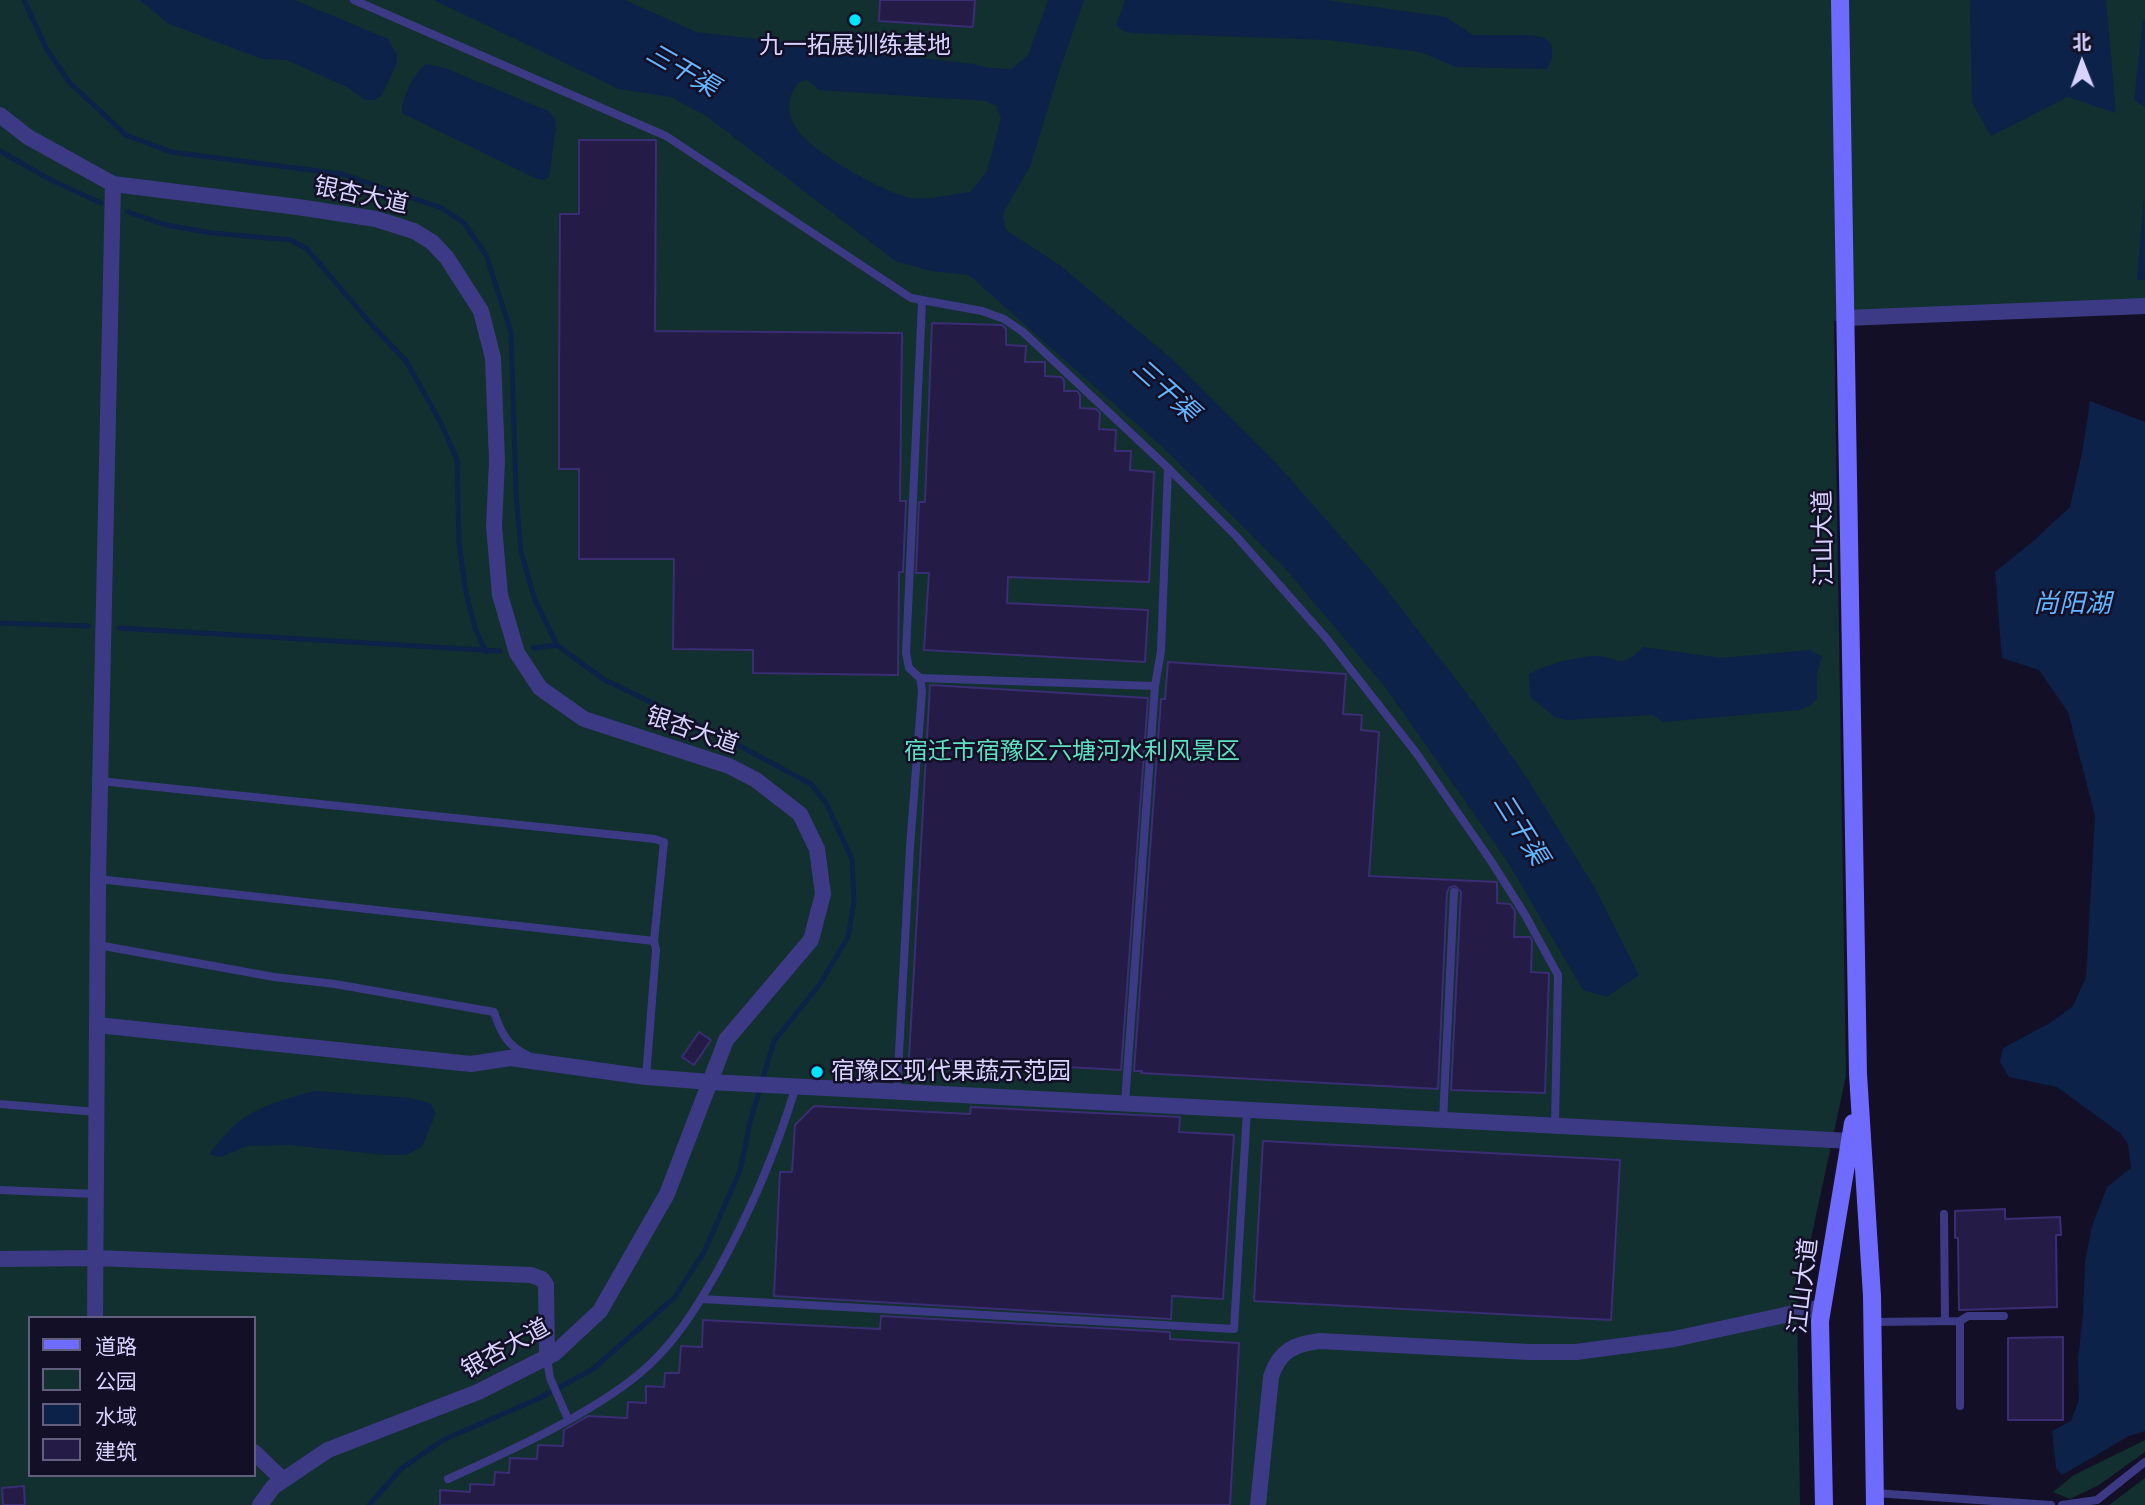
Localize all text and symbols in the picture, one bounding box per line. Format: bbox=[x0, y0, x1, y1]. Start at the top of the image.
marker: 九一拓展训练基地 bbox=[847, 12, 863, 28]
north arrow bbox=[2047, 28, 2117, 98]
text: 北 bbox=[2072, 29, 2091, 55]
place label: 九一拓展训练基地 bbox=[759, 32, 951, 60]
water label: 三干渠 bbox=[640, 38, 724, 104]
street label: 银杏大道 bbox=[311, 172, 411, 220]
water label: 三干渠 bbox=[1126, 353, 1204, 429]
street label: 江山大道 bbox=[1809, 490, 1839, 586]
water label: 尚阳湖 bbox=[2033, 589, 2111, 621]
street label: 银杏大道 bbox=[642, 702, 742, 760]
park label: 宿迁市宿豫区六塘河水利风景区 bbox=[904, 738, 1240, 766]
water label: 三干渠 bbox=[1486, 789, 1554, 871]
place label: 宿豫区现代果蔬示范园 bbox=[831, 1058, 1071, 1086]
marker: 宿豫区现代果蔬示范园 bbox=[809, 1064, 825, 1080]
street label: 江山大道 bbox=[1784, 1237, 1824, 1335]
street label: 银杏大道 bbox=[457, 1313, 555, 1385]
legend bbox=[28, 1316, 256, 1477]
text: 道路 bbox=[95, 1332, 137, 1360]
text: 公园 bbox=[95, 1367, 137, 1395]
text: 水域 bbox=[95, 1402, 137, 1430]
text: 建筑 bbox=[95, 1437, 137, 1465]

